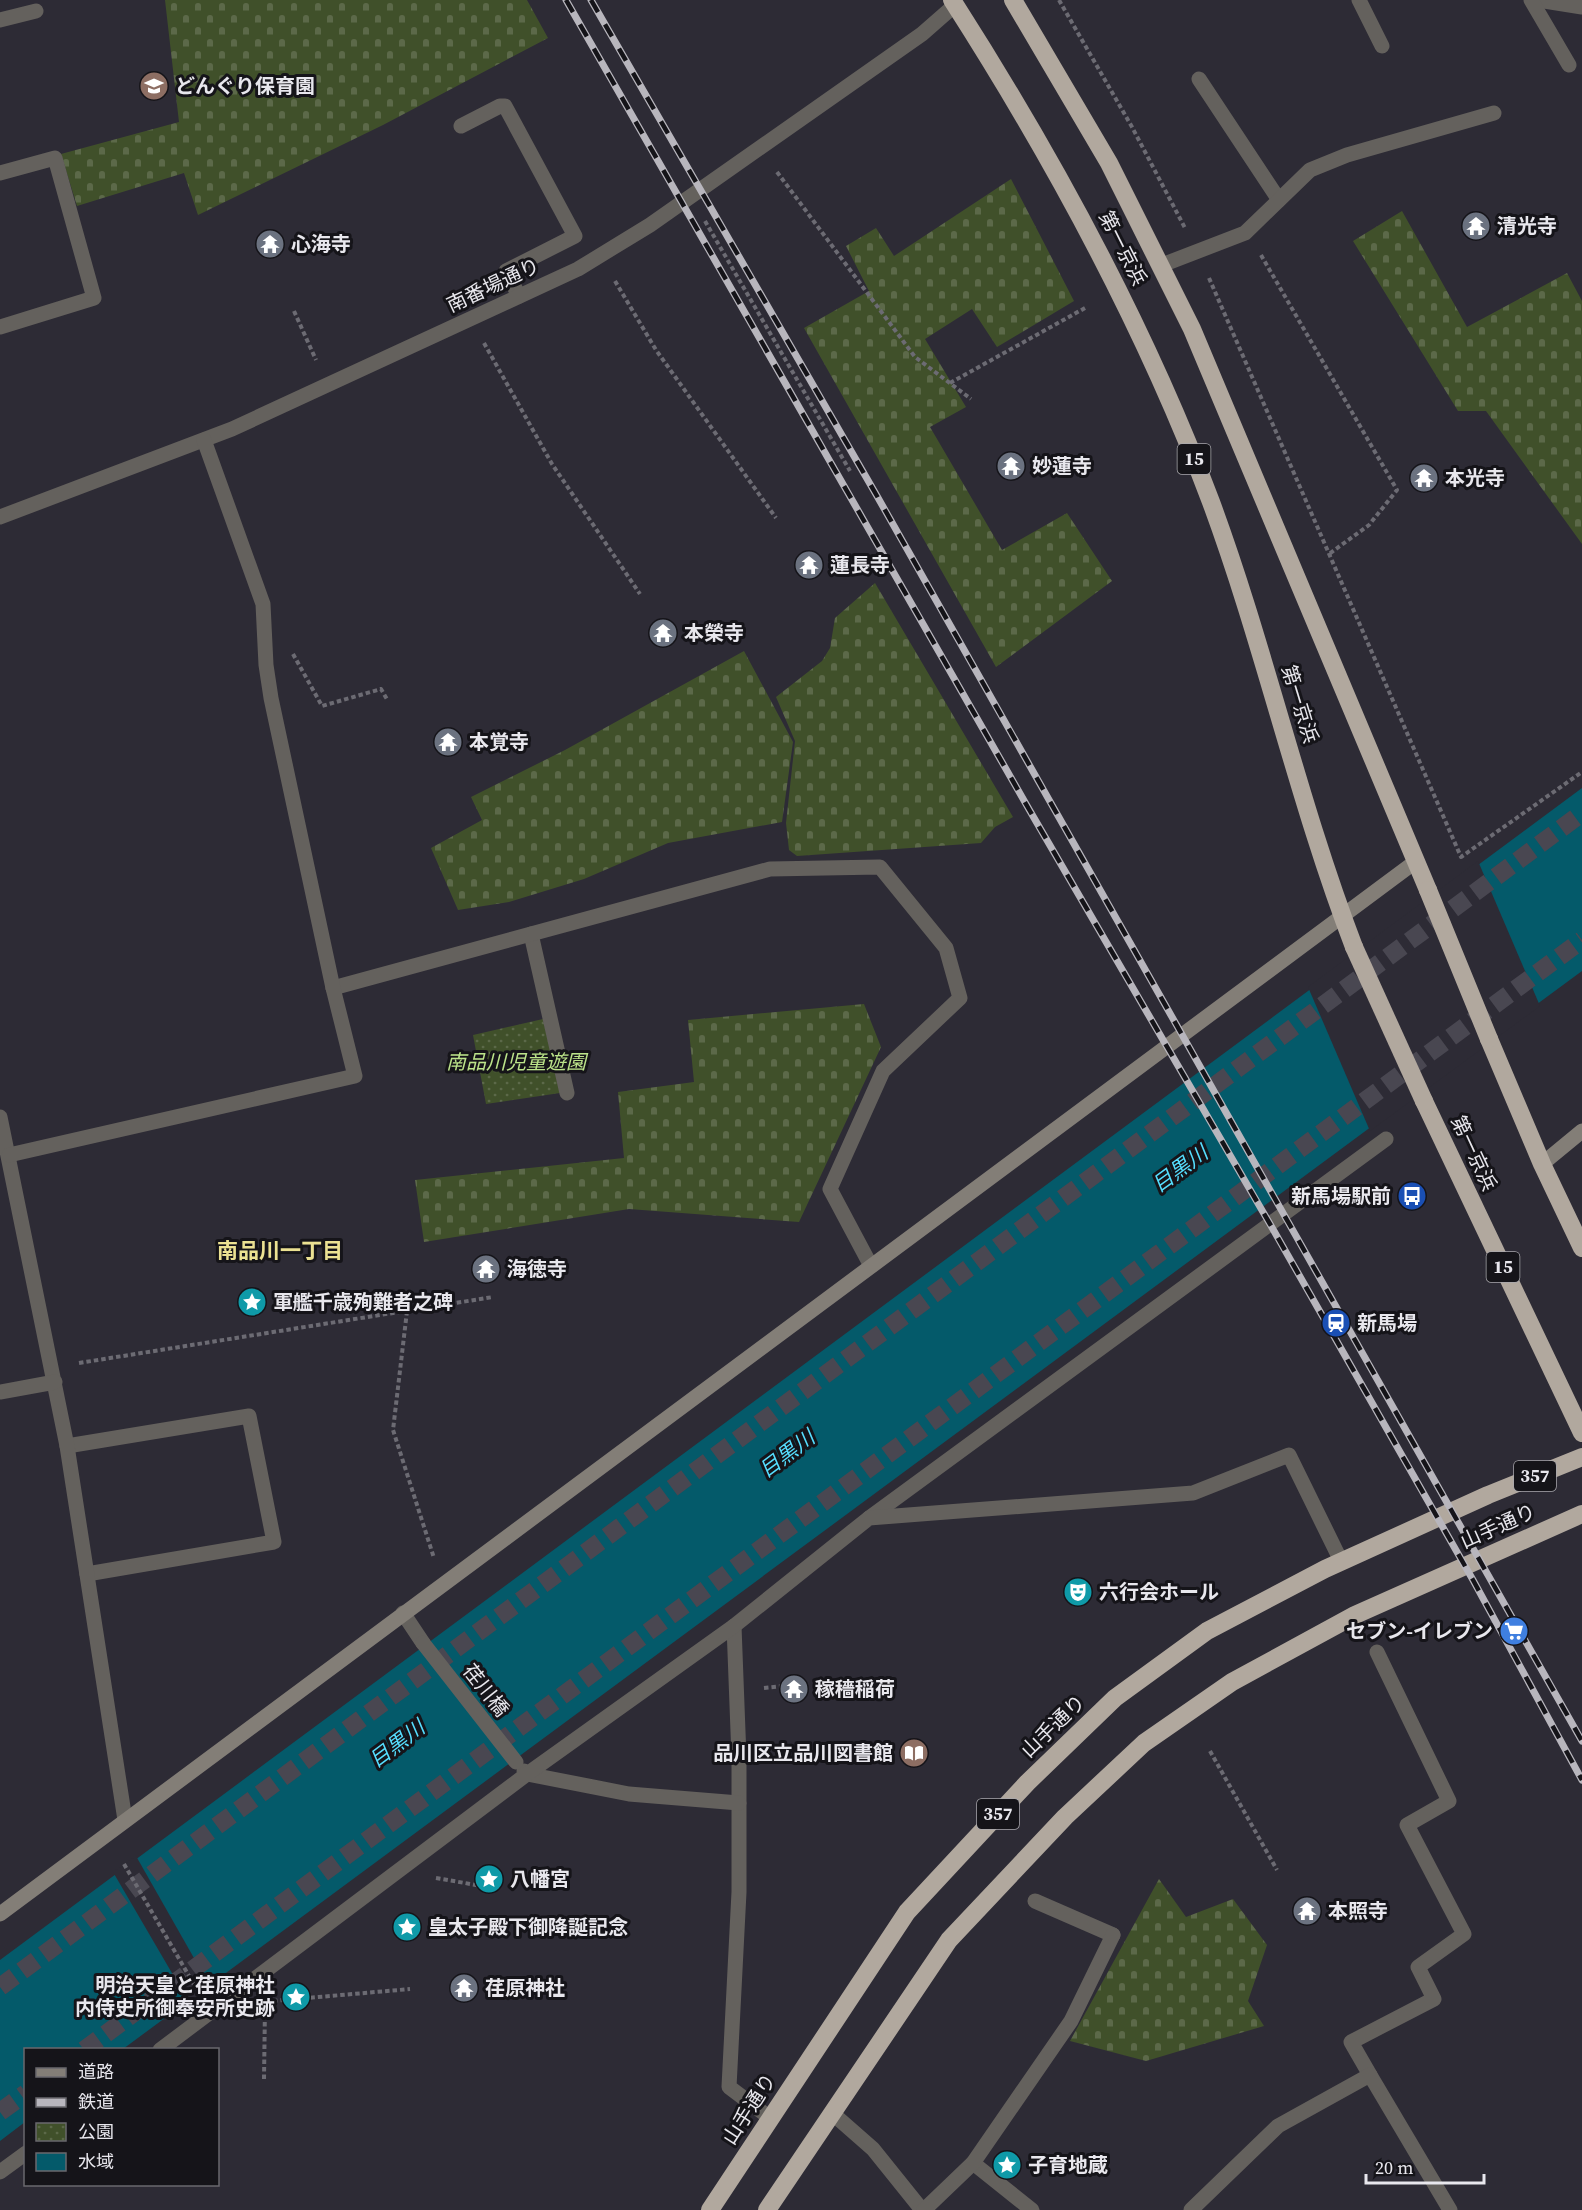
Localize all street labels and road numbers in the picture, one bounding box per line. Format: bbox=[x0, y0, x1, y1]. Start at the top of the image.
street label: 第一京浜 bbox=[1092, 206, 1154, 290]
street label: 南番場通り bbox=[442, 251, 544, 319]
road number: 15 bbox=[1178, 444, 1210, 474]
street label: 第一京浜 bbox=[1275, 662, 1325, 746]
street label: 第一京浜 bbox=[1444, 1111, 1504, 1195]
road number: 15 bbox=[1486, 1252, 1520, 1282]
road number: 357 bbox=[1514, 1461, 1556, 1491]
street label: 山手通り bbox=[1456, 1497, 1540, 1555]
street label: 荏川橋 bbox=[456, 1658, 516, 1722]
street label: 山手通り bbox=[1015, 1688, 1091, 1764]
road number: 357 bbox=[977, 1799, 1019, 1829]
street label: 山手通り bbox=[715, 2068, 783, 2150]

